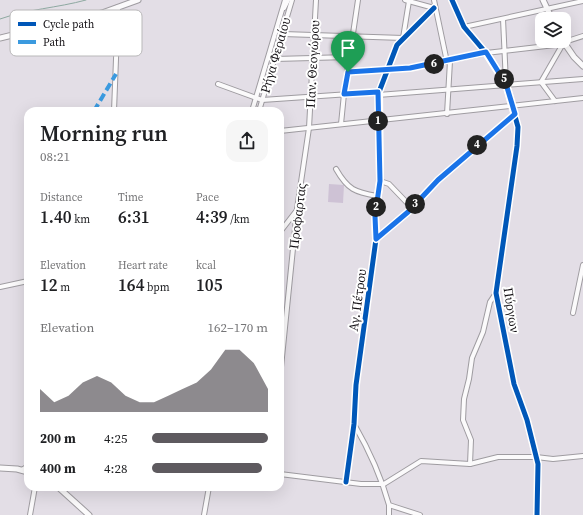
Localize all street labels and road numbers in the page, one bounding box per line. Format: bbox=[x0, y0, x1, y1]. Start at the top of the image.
street label: Ρήγα Φεραίου bbox=[257, 15, 294, 95]
street label: Παν. Θεογώρου bbox=[302, 19, 323, 108]
street label: Προφαρτας bbox=[285, 182, 310, 250]
street label: Αγ. Πέτρου bbox=[345, 268, 370, 332]
street label: Πύργων bbox=[500, 286, 523, 334]

